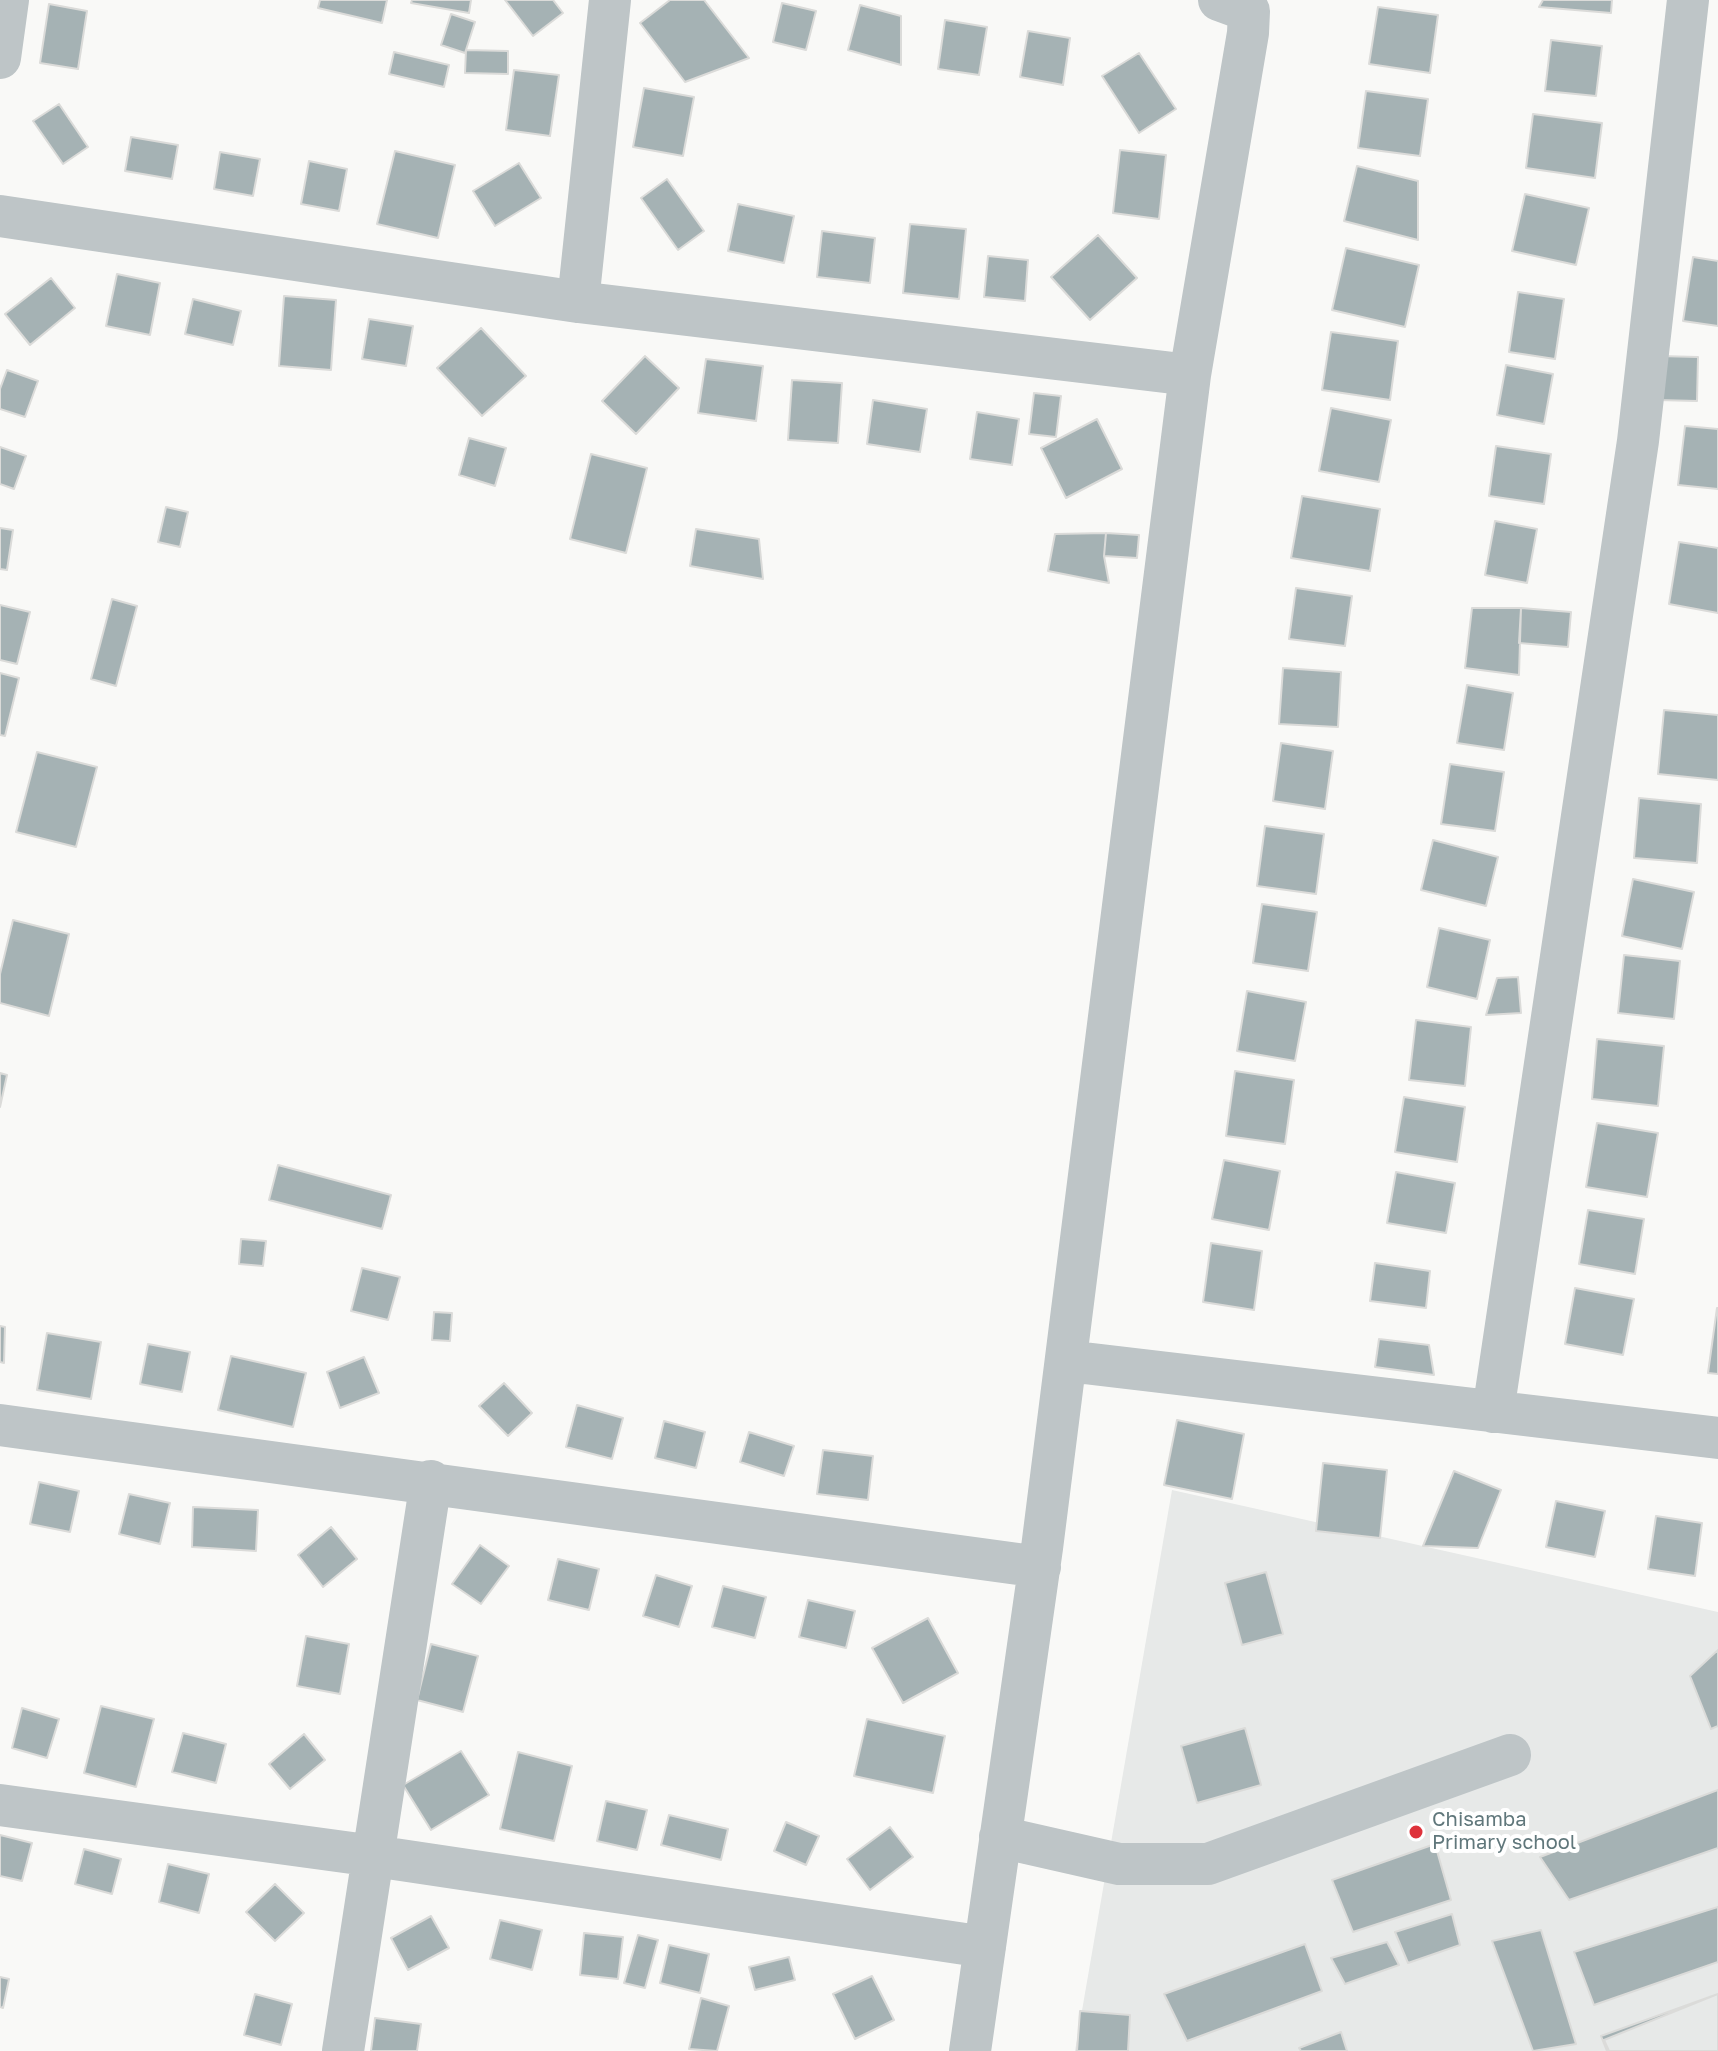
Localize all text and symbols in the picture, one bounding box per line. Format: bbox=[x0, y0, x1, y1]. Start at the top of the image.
place label: Chisamba Primary school bbox=[1432, 1808, 1576, 1855]
marker: Chisamba Primary school bbox=[1407, 1823, 1425, 1841]

